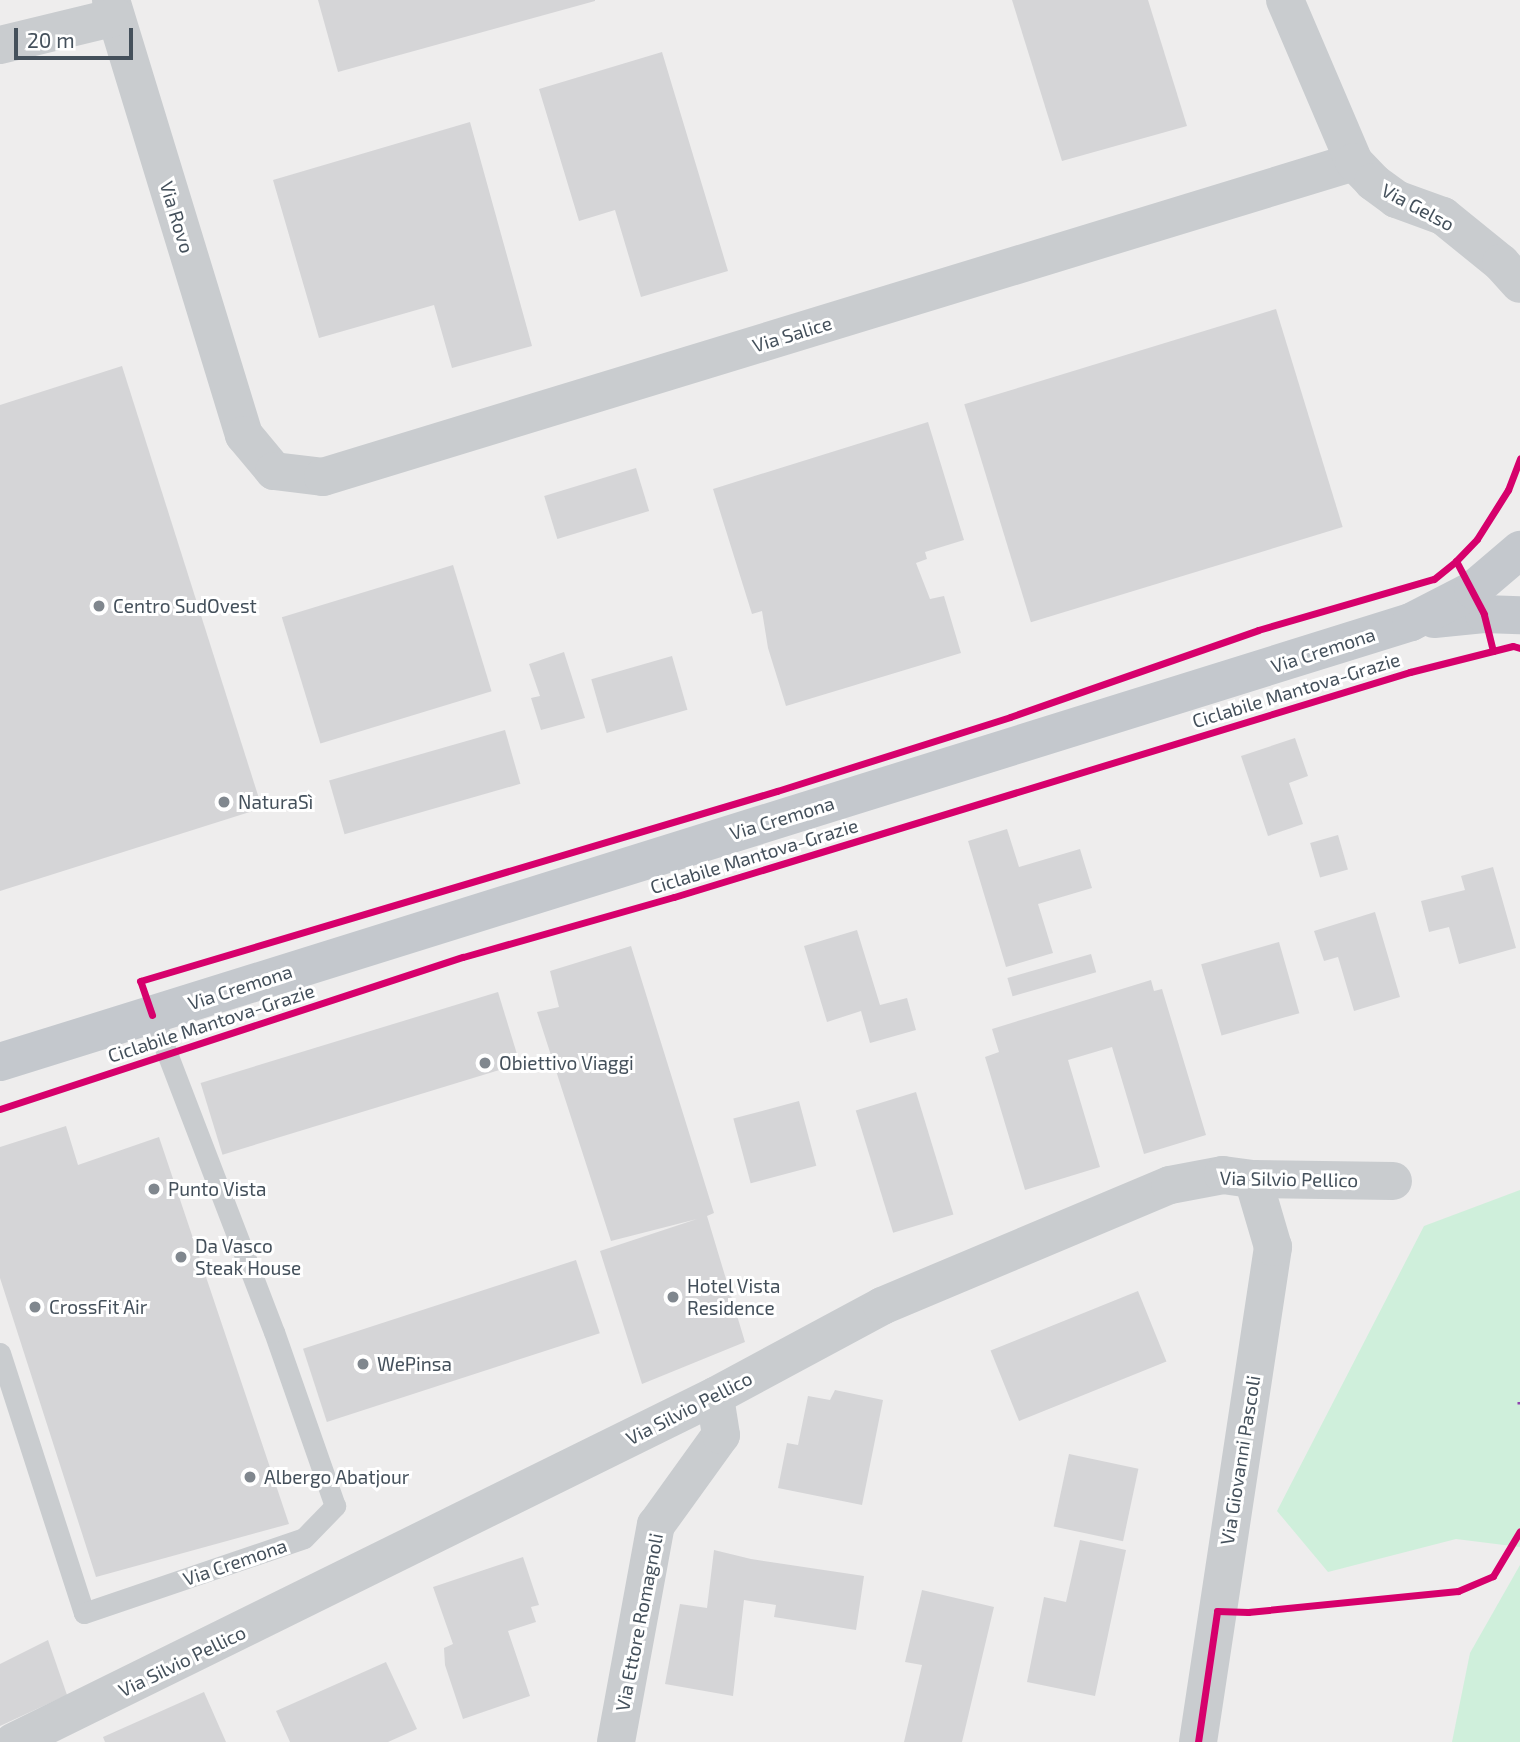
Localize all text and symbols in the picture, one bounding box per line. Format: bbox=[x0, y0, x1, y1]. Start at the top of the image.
scale bar bbox=[18, 14, 136, 58]
text: 20 m bbox=[27, 27, 75, 52]
street label: Via Rovo bbox=[155, 178, 199, 256]
street label: Via Gelso bbox=[1378, 178, 1458, 236]
street label: Via Salice bbox=[750, 311, 834, 357]
place label: Centro SudOvest bbox=[113, 595, 257, 617]
marker: Centro SudOvest bbox=[91, 598, 107, 614]
street label: Via Cremona bbox=[1268, 622, 1378, 678]
street label: Ciclabile Mantova-Grazie bbox=[1189, 648, 1403, 732]
place label: NaturaSì bbox=[238, 791, 313, 813]
street label: Via Cremona bbox=[727, 791, 837, 845]
marker: NaturaSì bbox=[216, 794, 232, 810]
street label: Ciclabile Mantova-Grazie bbox=[647, 814, 861, 898]
street label: Via Cremona bbox=[185, 959, 295, 1015]
street label: Ciclabile Mantova-Grazie bbox=[105, 979, 317, 1067]
place label: Obiettivo Viaggi bbox=[499, 1052, 634, 1074]
marker: Obiettivo Viaggi bbox=[477, 1055, 493, 1071]
street label: Via Silvio Pellico bbox=[1220, 1166, 1358, 1192]
place label: Punto Vista bbox=[168, 1178, 267, 1200]
marker: Punto Vista bbox=[146, 1181, 162, 1197]
place label: Da Vasco Steak House bbox=[195, 1235, 301, 1279]
marker: Da Vasco Steak House bbox=[173, 1249, 189, 1265]
place label: Hotel Vista Residence bbox=[687, 1275, 781, 1319]
marker: Hotel Vista Residence bbox=[665, 1289, 681, 1305]
place label: CrossFit Air bbox=[49, 1296, 148, 1318]
marker: CrossFit Air bbox=[27, 1299, 43, 1315]
place label: WePinsa bbox=[377, 1353, 452, 1375]
marker: WePinsa bbox=[355, 1356, 371, 1372]
street label: Via Silvio Pellico bbox=[622, 1366, 756, 1450]
street label: Via Giovanni Pascoli bbox=[1215, 1374, 1265, 1546]
place label: Albergo Abatjour bbox=[264, 1466, 410, 1488]
marker: Albergo Abatjour bbox=[242, 1469, 258, 1485]
street label: Via Ettore Romagnoli bbox=[611, 1531, 667, 1713]
street label: Via Cremona bbox=[180, 1534, 290, 1590]
street label: Via Silvio Pellico bbox=[115, 1620, 249, 1702]

